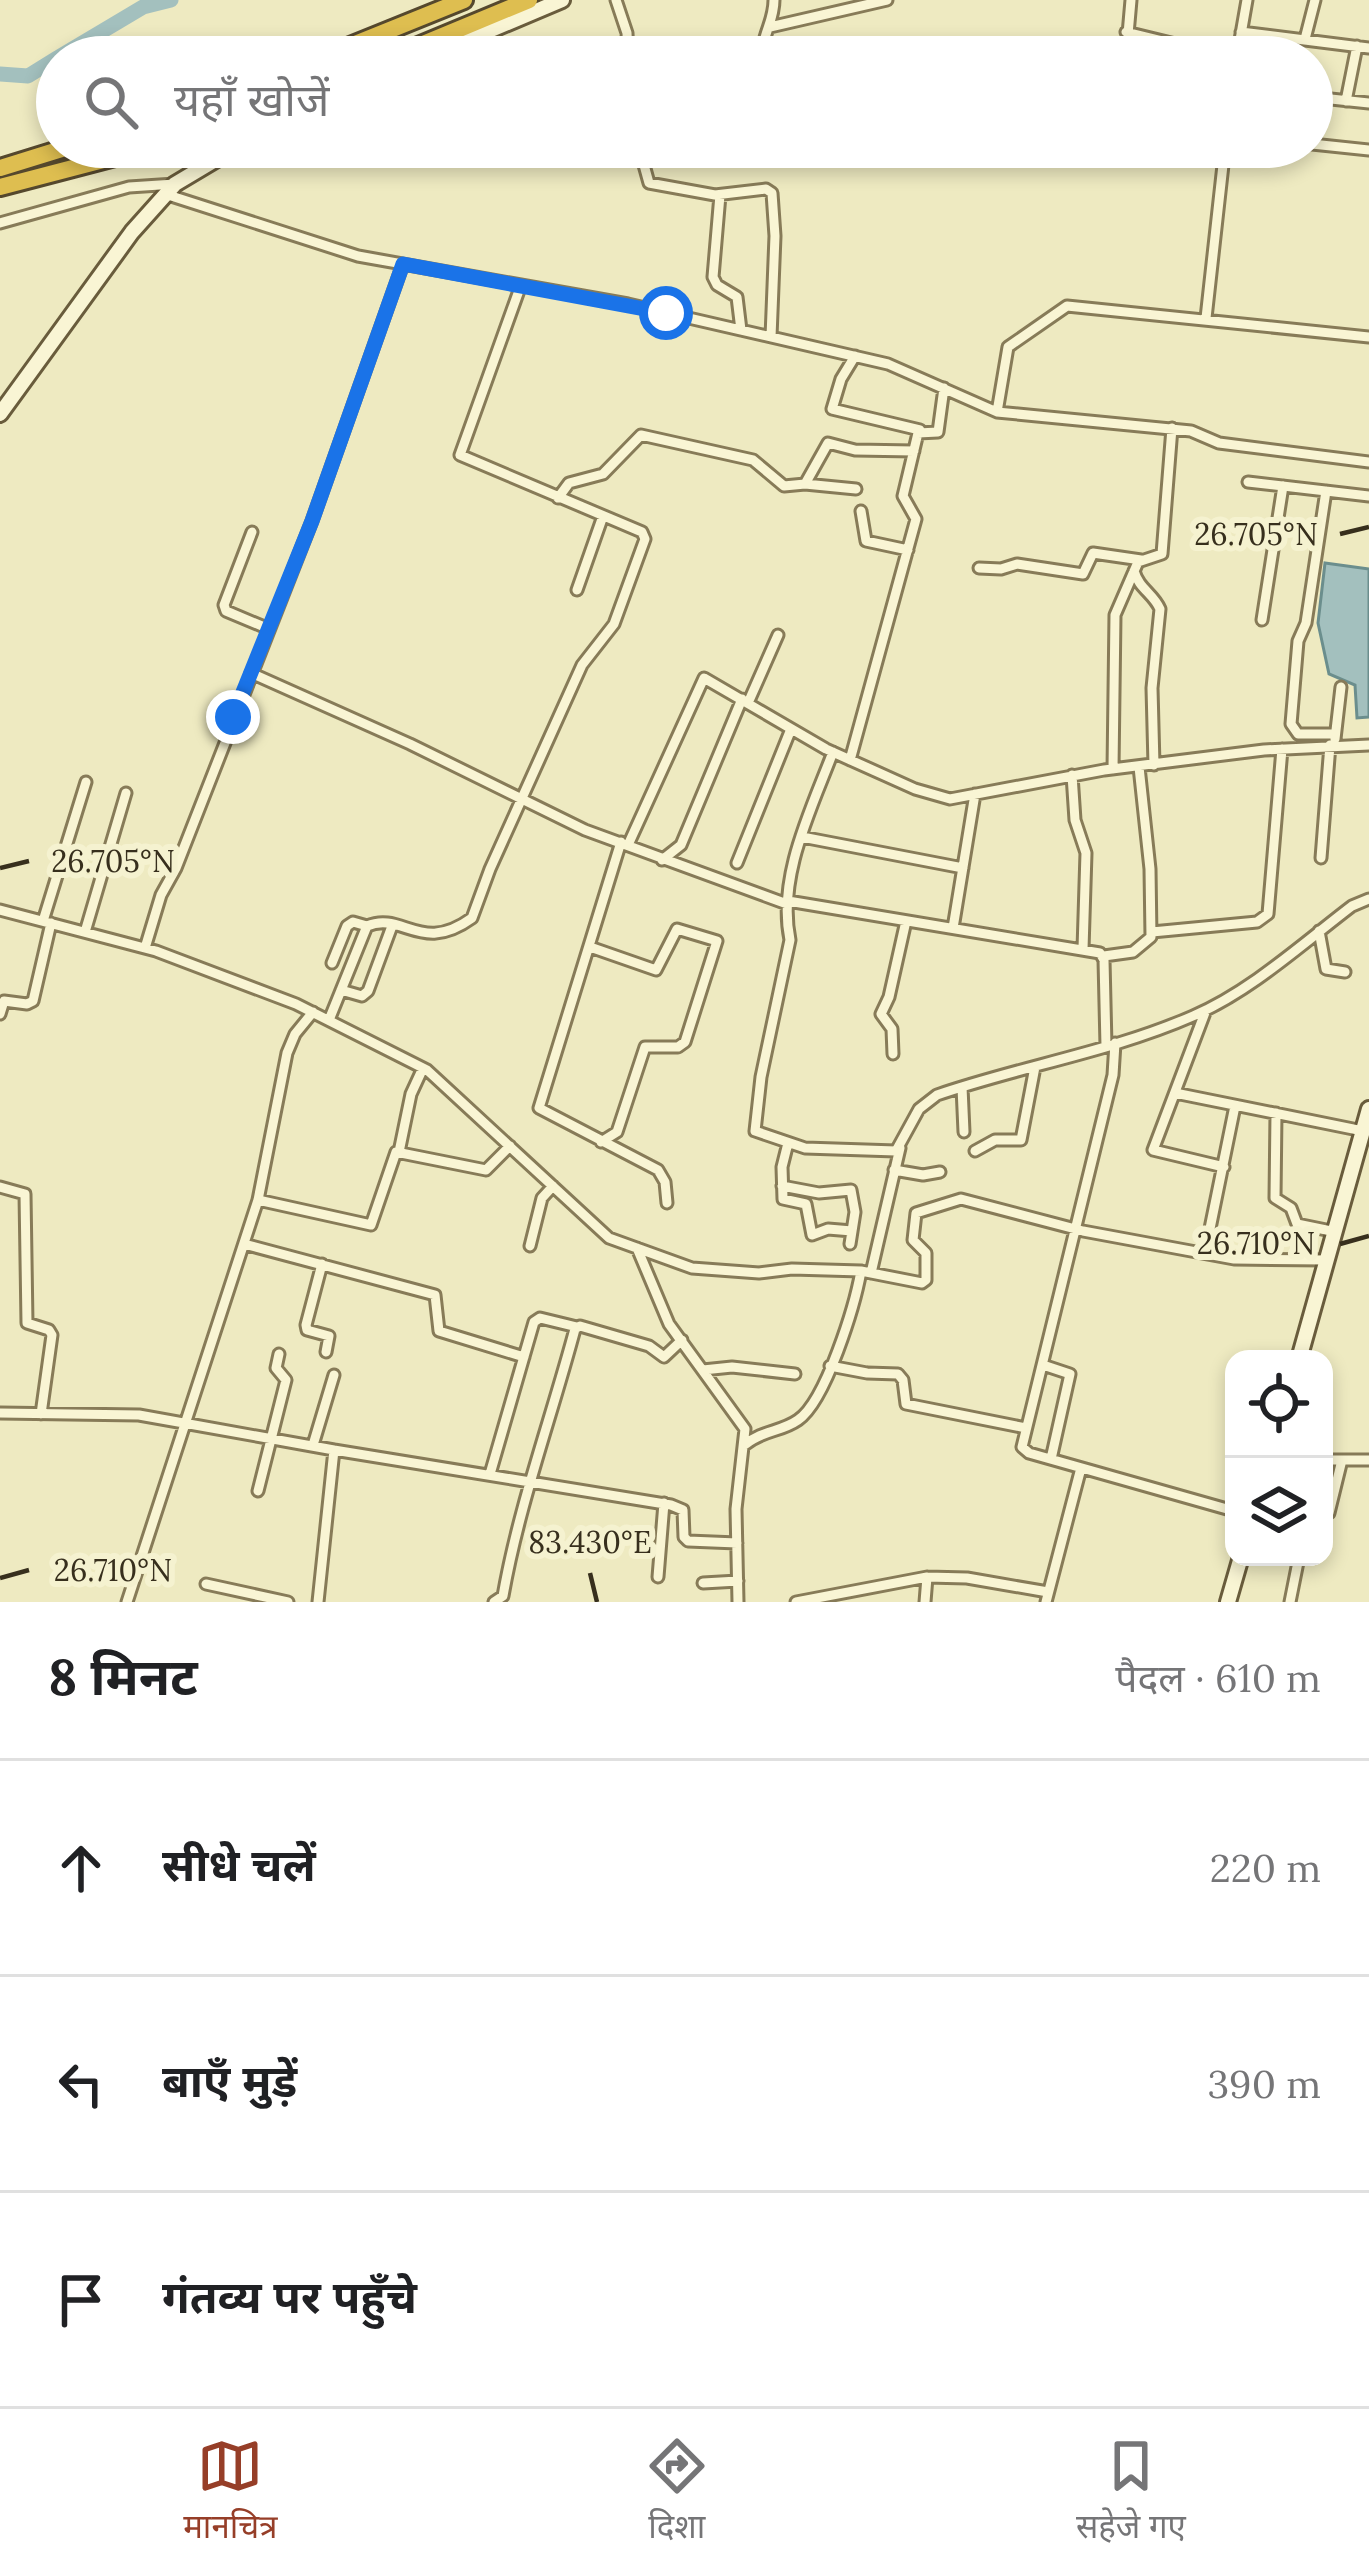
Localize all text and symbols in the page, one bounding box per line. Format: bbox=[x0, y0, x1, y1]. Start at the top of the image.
search box bbox=[36, 36, 1333, 168]
icon: search bbox=[78, 69, 144, 135]
text: यहाँ खोजें bbox=[174, 71, 329, 128]
route start bbox=[639, 286, 693, 340]
text: 26.705°N bbox=[1194, 515, 1318, 553]
route end bbox=[206, 690, 260, 744]
text: 26.705°N bbox=[51, 842, 175, 880]
text: 26.710°N bbox=[1197, 1224, 1315, 1262]
map controls bbox=[1225, 1350, 1333, 1566]
button: locate bbox=[1225, 1350, 1333, 1458]
button: layers bbox=[1225, 1458, 1333, 1566]
text: 83.430°E bbox=[528, 1523, 652, 1561]
text: 26.710°N bbox=[54, 1551, 172, 1589]
text: 8 मिनट bbox=[48, 1644, 198, 1709]
text: पैदल · 610 m bbox=[1115, 1653, 1321, 1703]
icon: ahead bbox=[48, 1835, 114, 1901]
text: सीधे चलें bbox=[162, 1836, 316, 1893]
text: 220 m bbox=[1210, 1843, 1321, 1893]
icon: left bbox=[48, 2051, 114, 2117]
text: बाएँ मुड़ें bbox=[162, 2052, 297, 2109]
text: 390 m bbox=[1207, 2059, 1321, 2109]
icon: arrive bbox=[48, 2267, 114, 2333]
text: गंतव्य पर पहुँचे bbox=[162, 2268, 417, 2325]
tab: मानचित्र bbox=[183, 2433, 277, 2551]
tab: दिशा bbox=[644, 2433, 710, 2551]
tab: सहेजे गए bbox=[1076, 2433, 1186, 2551]

